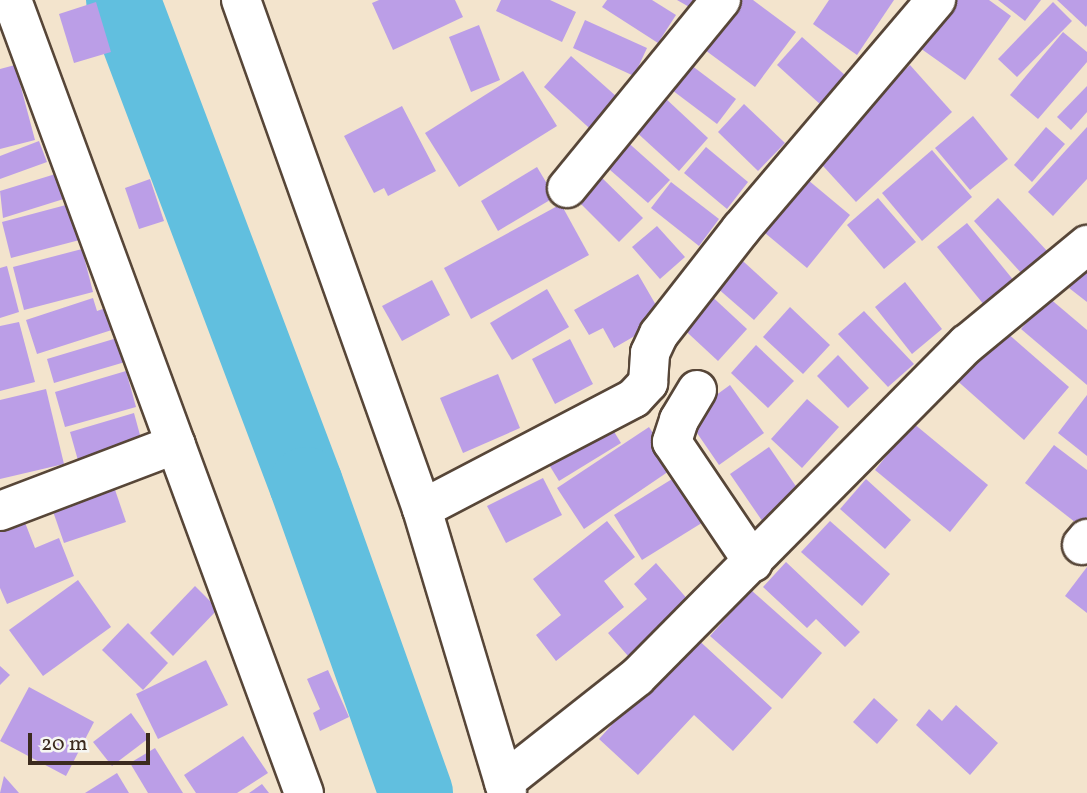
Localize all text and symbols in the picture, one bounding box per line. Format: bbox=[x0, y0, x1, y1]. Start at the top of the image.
scale bar bbox=[32, 720, 154, 764]
text: 20 m bbox=[41, 730, 87, 759]

